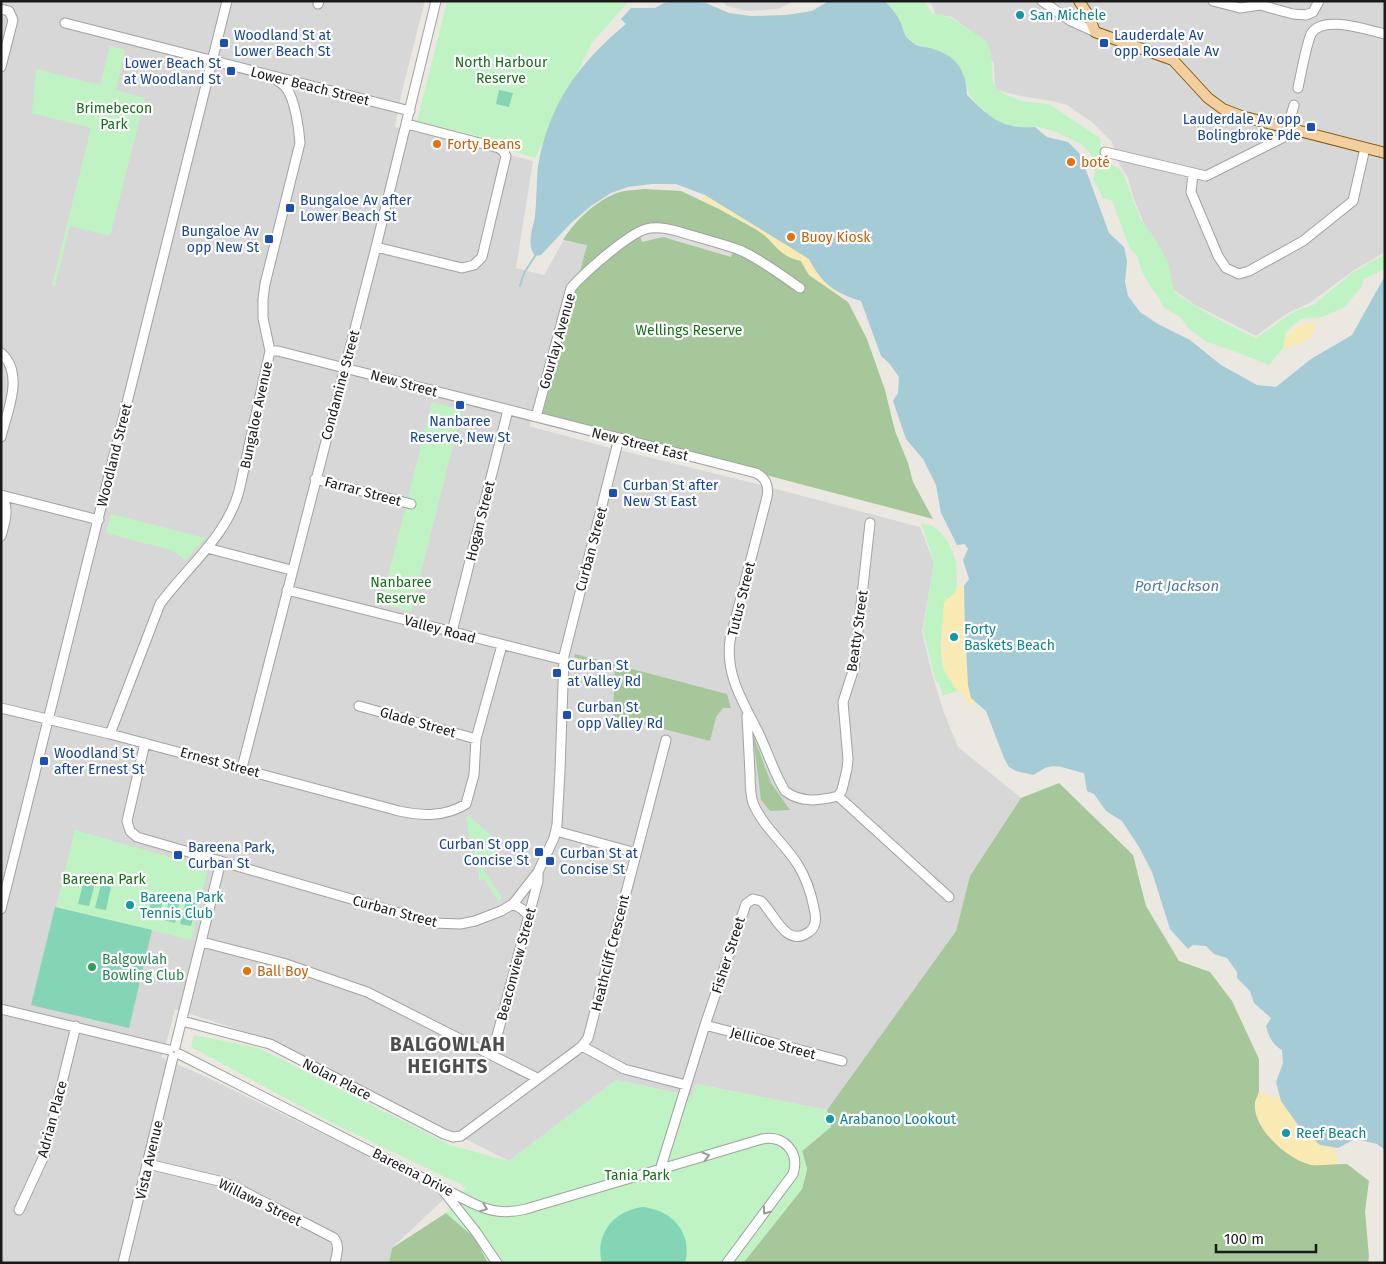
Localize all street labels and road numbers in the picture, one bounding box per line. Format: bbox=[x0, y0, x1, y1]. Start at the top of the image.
street label: Lower Beach Street bbox=[249, 64, 372, 110]
street label: Gourlay Avenue bbox=[536, 291, 579, 391]
street label: Condamine Street bbox=[318, 327, 364, 442]
street label: Bungaloe Avenue bbox=[237, 360, 276, 470]
street label: New Street bbox=[368, 366, 440, 401]
street label: Woodland Street bbox=[93, 401, 136, 509]
street label: New Street East bbox=[590, 424, 691, 465]
street label: Farrar Street bbox=[323, 473, 404, 510]
street label: Hogan Street bbox=[462, 478, 499, 563]
street label: Curban Street bbox=[572, 504, 611, 593]
street label: Tutus Street bbox=[724, 559, 759, 638]
street label: Beatty Street bbox=[843, 588, 872, 673]
street label: Valley Road bbox=[402, 612, 477, 647]
street label: Glade Street bbox=[378, 704, 459, 742]
street label: Ernest Street bbox=[178, 744, 263, 782]
street label: Curban Street bbox=[351, 892, 440, 931]
street label: Heathcliff Crescent bbox=[588, 892, 633, 1013]
street label: Beaconview Street bbox=[493, 905, 540, 1023]
street label: Fisher Street bbox=[708, 914, 749, 996]
street label: Jellicoe Street bbox=[728, 1024, 818, 1063]
street label: Nolan Place bbox=[300, 1055, 374, 1104]
street label: Adrian Place bbox=[34, 1079, 71, 1159]
street label: Vista Avenue bbox=[132, 1119, 167, 1202]
street label: Bareena Drive bbox=[369, 1145, 456, 1200]
street label: Willawa Street bbox=[215, 1175, 305, 1230]

